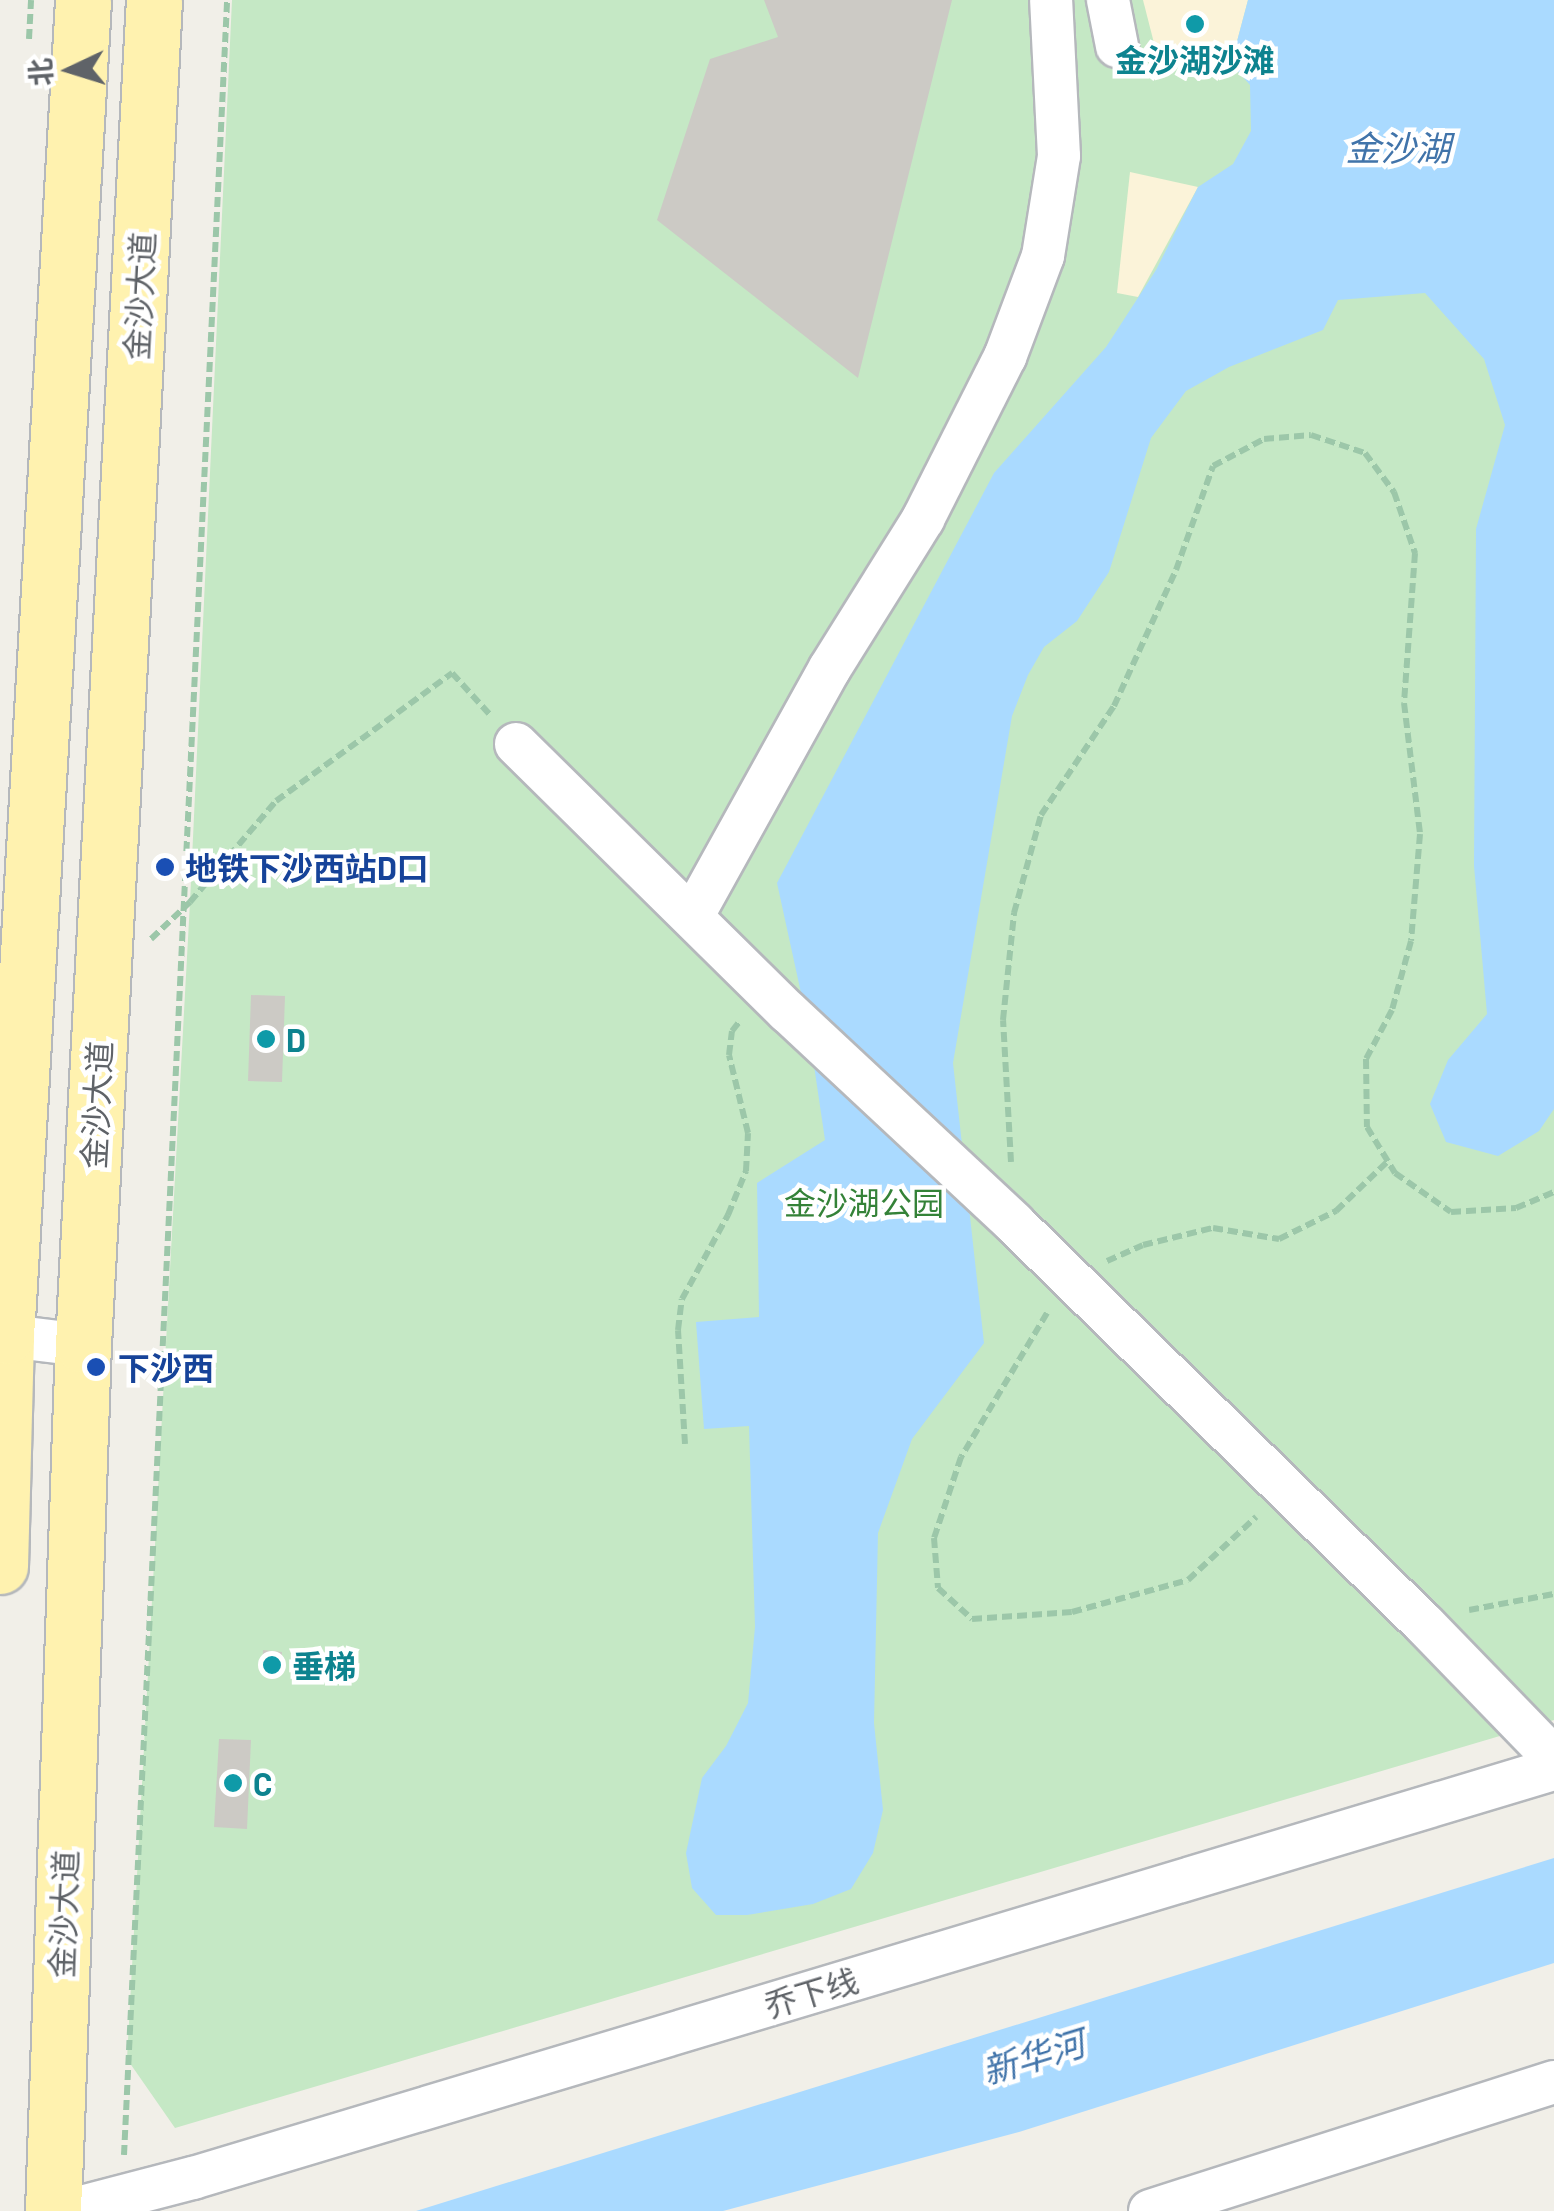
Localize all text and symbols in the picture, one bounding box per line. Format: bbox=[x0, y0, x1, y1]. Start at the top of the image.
marker: 金沙湖沙滩 bbox=[1184, 13, 1206, 35]
north arrow bbox=[20, 20, 120, 120]
place label: 金沙湖沙滩 bbox=[1115, 40, 1275, 78]
text: 北 bbox=[22, 57, 58, 87]
water label: 金沙湖 bbox=[1346, 126, 1450, 168]
street label: 金沙大道 bbox=[116, 231, 162, 361]
place label: 地铁下沙西站D口 bbox=[185, 848, 429, 886]
marker: 地铁下沙西站D口 bbox=[154, 856, 176, 878]
place label: D bbox=[286, 1020, 306, 1058]
marker: D bbox=[255, 1028, 277, 1050]
street label: 金沙大道 bbox=[73, 1040, 119, 1170]
park label: 金沙湖公园 bbox=[784, 1183, 944, 1221]
place label: 下沙西 bbox=[118, 1348, 214, 1386]
marker: 下沙西 bbox=[83, 1354, 109, 1380]
place label: 垂梯 bbox=[292, 1646, 356, 1684]
marker: 垂梯 bbox=[261, 1654, 283, 1676]
place label: C bbox=[253, 1764, 272, 1802]
marker: C bbox=[222, 1772, 244, 1794]
street label: 金沙大道 bbox=[42, 1849, 84, 1979]
street label: 乔下线 bbox=[759, 1960, 863, 2024]
water label: 新华河 bbox=[977, 2021, 1089, 2091]

